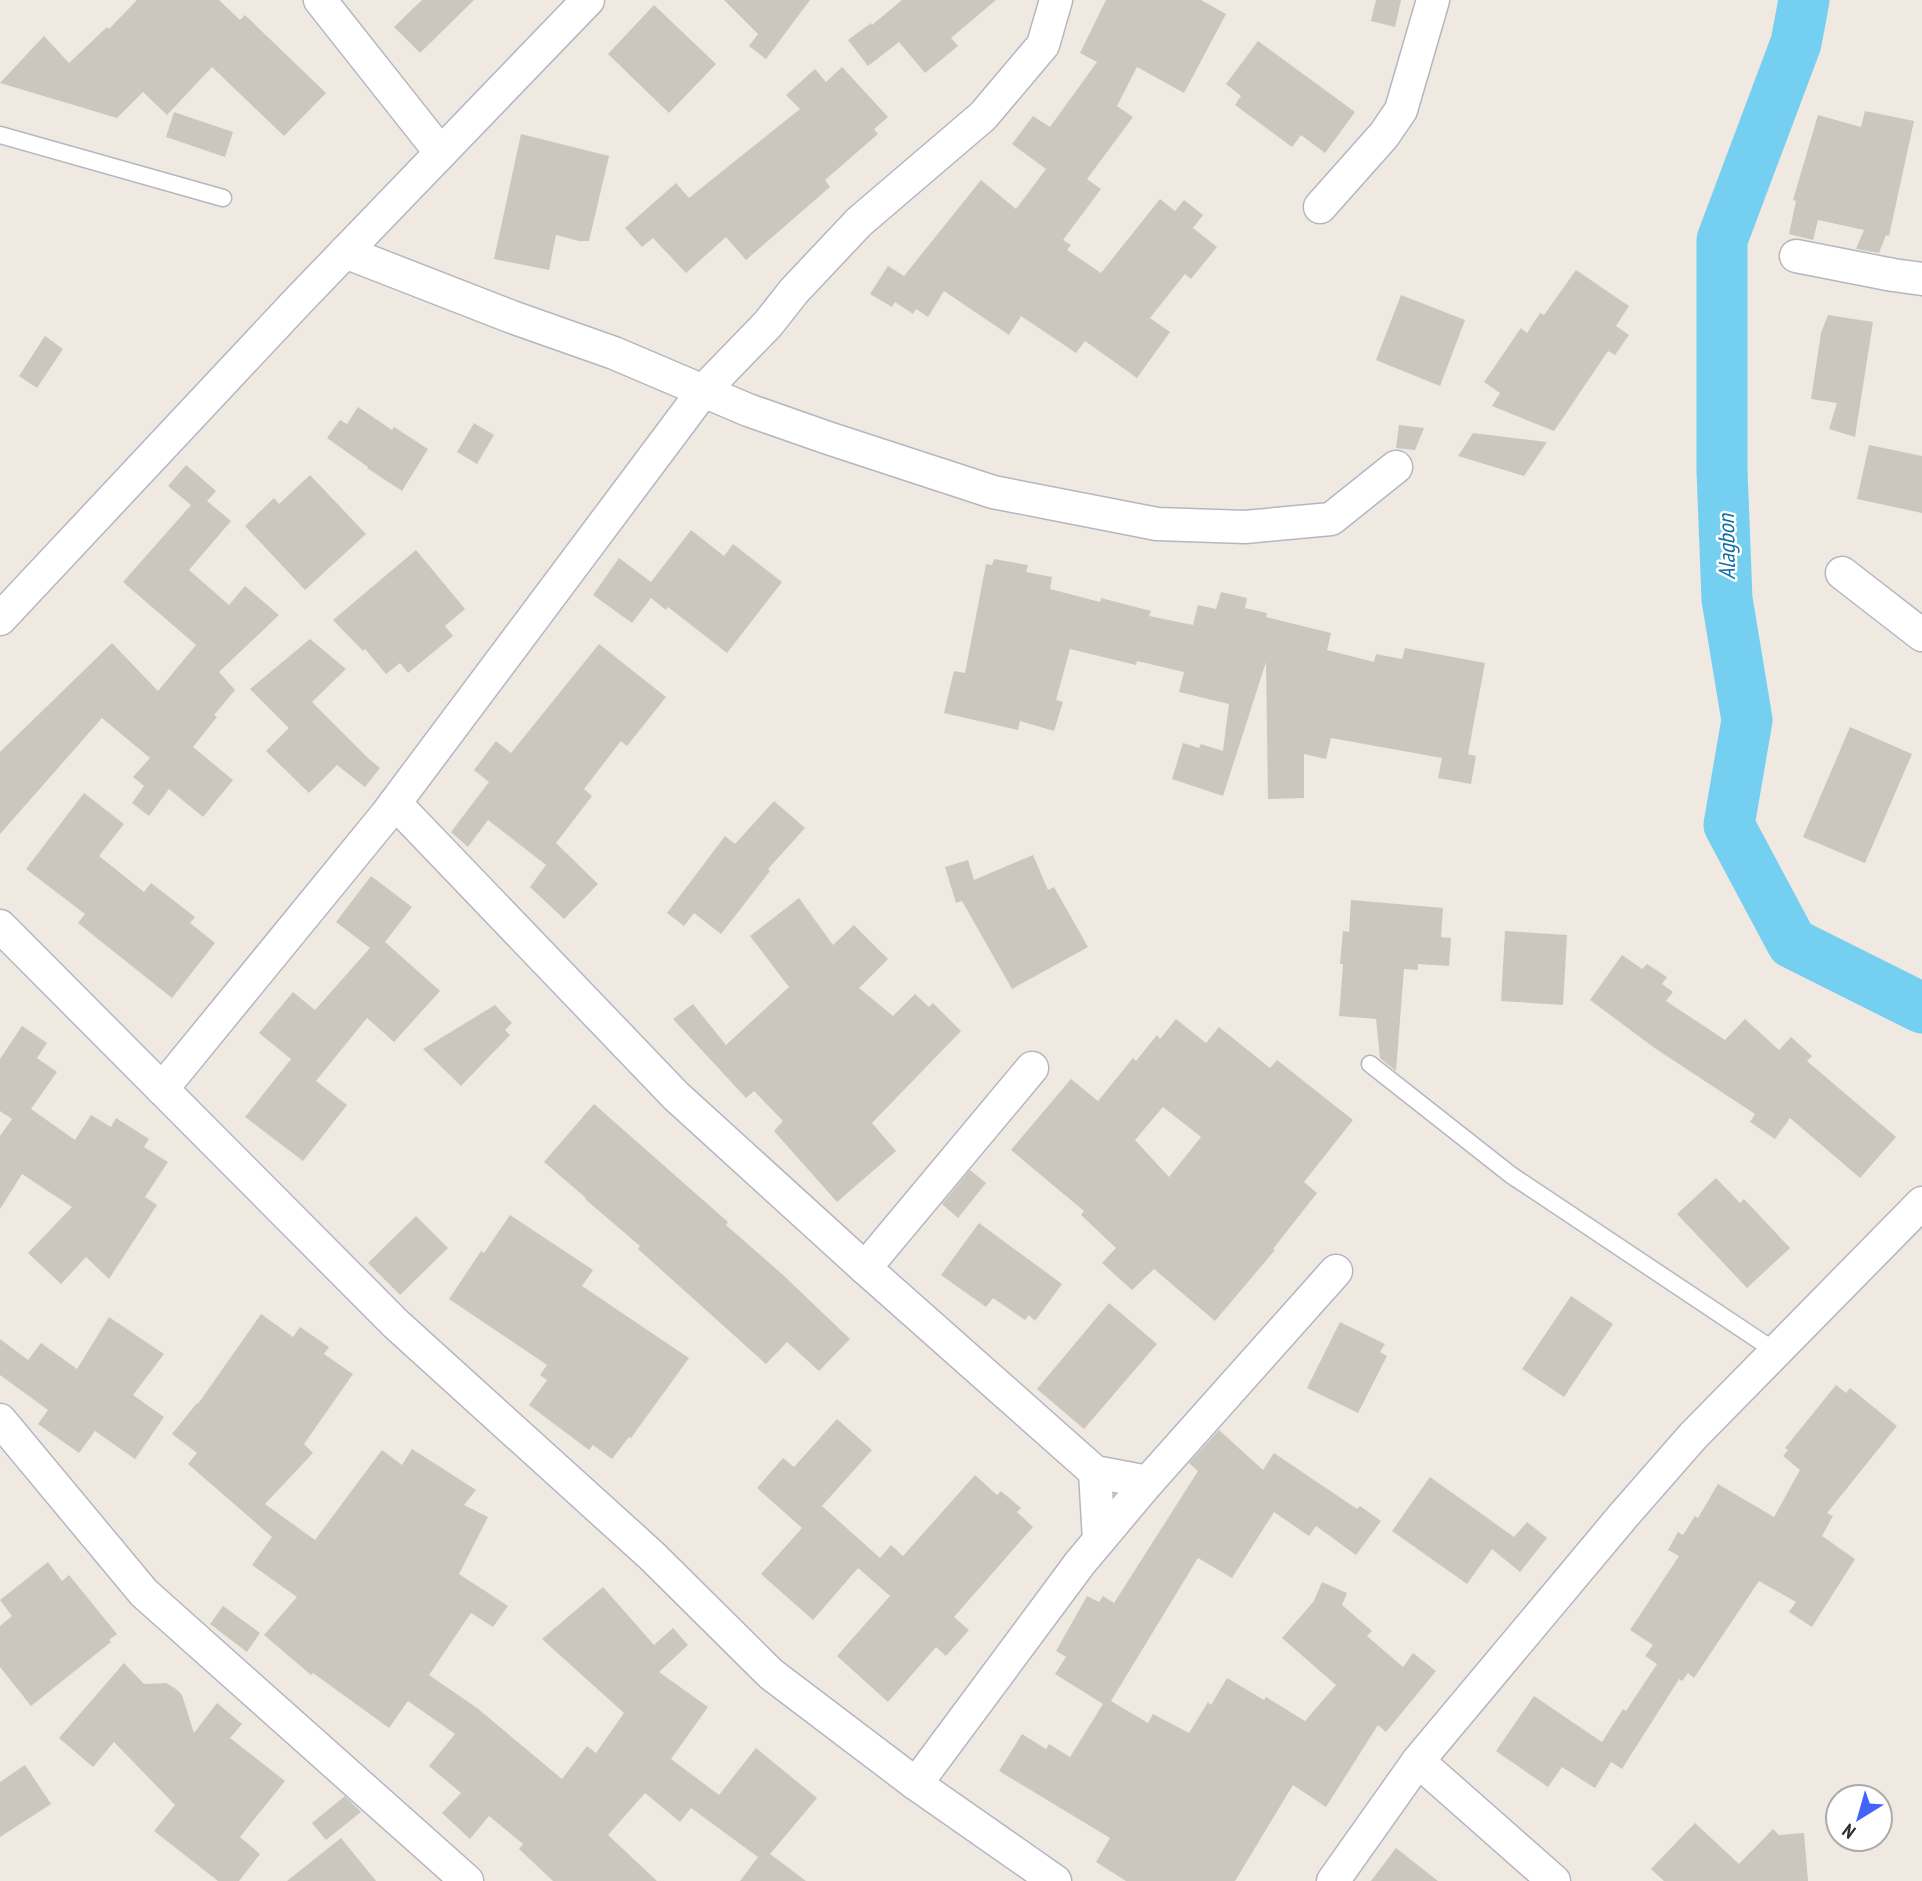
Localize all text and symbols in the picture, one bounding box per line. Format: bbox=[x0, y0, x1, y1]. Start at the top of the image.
water label: Alagbon bbox=[1711, 512, 1741, 580]
north arrow bbox=[1824, 1783, 1894, 1853]
text: N bbox=[1837, 1819, 1860, 1844]

